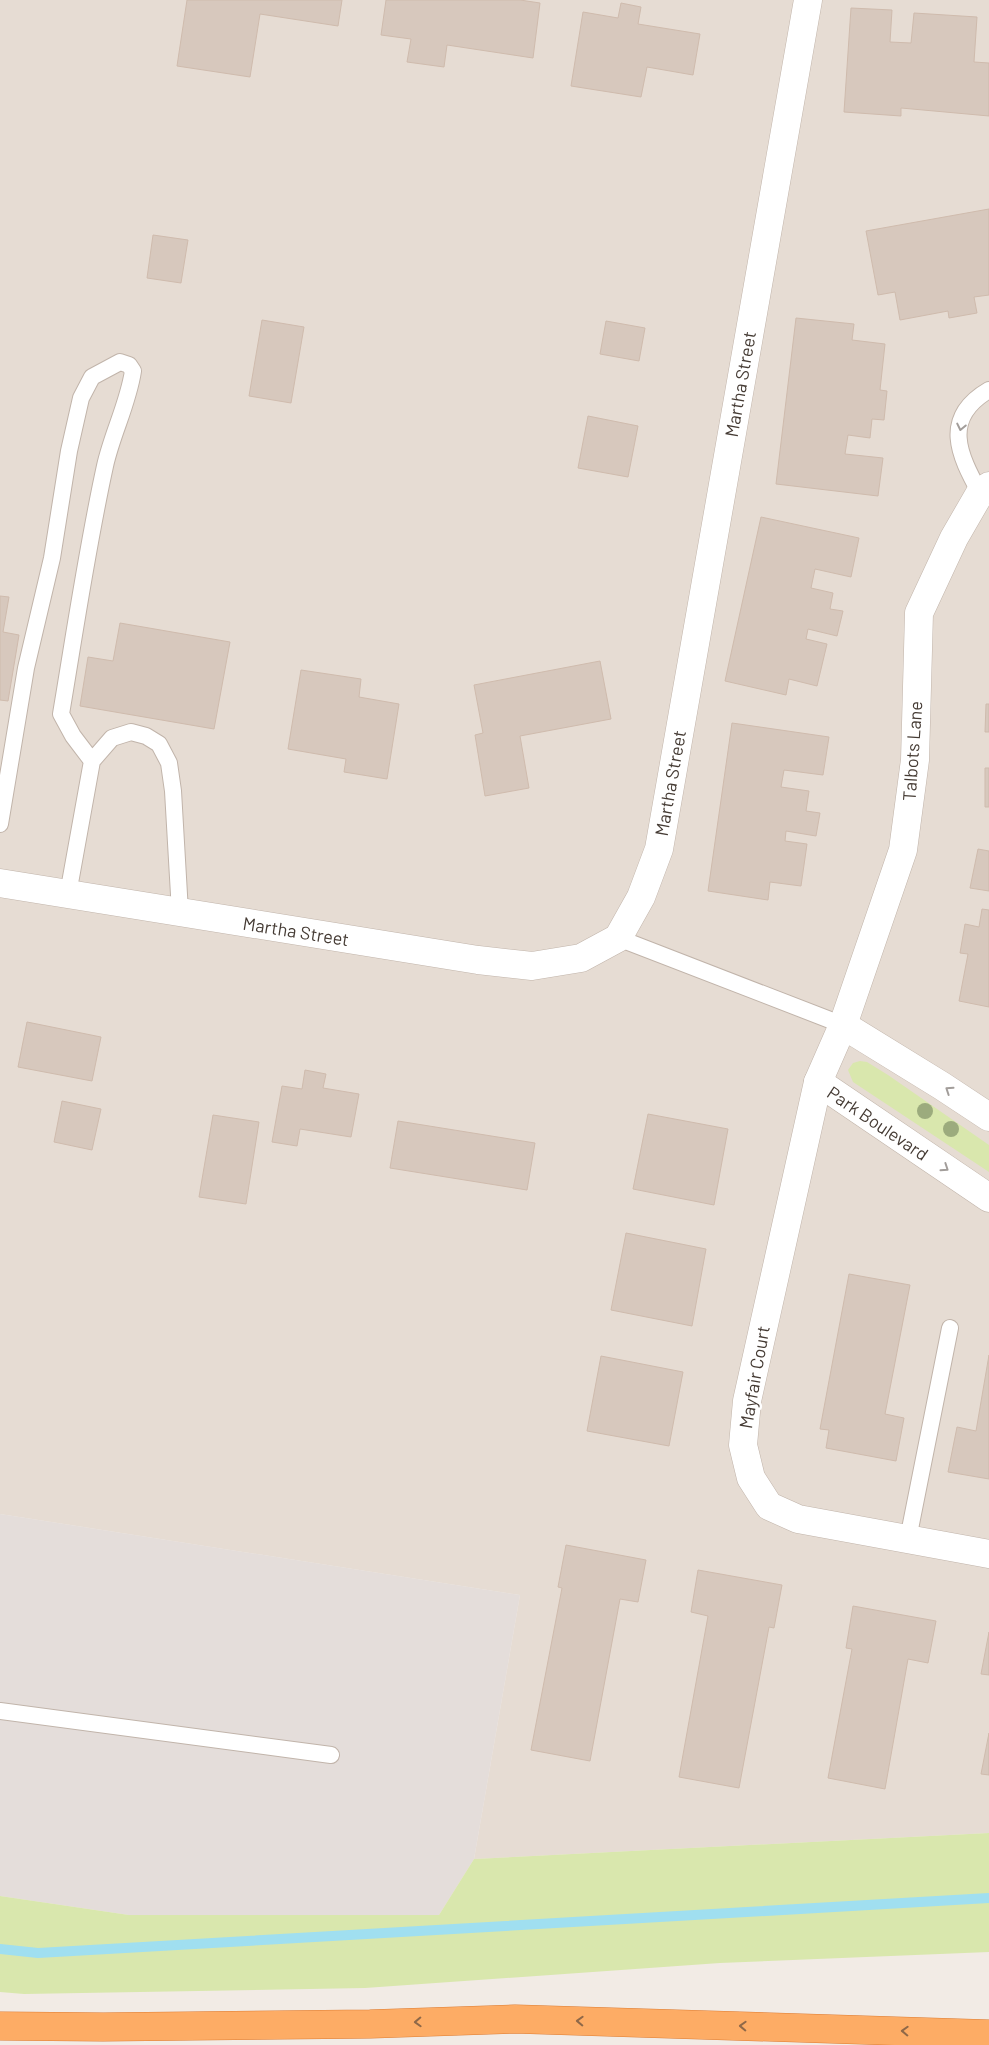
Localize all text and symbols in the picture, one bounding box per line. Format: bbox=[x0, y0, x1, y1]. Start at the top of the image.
street label: Martha Street bbox=[720, 329, 760, 439]
one-way arrow bbox=[956, 422, 967, 431]
street label: Talbots Lane bbox=[898, 700, 926, 802]
street label: Martha Street bbox=[650, 728, 690, 838]
street label: Martha Street bbox=[241, 912, 351, 950]
street label: Park Boulevard bbox=[823, 1081, 933, 1165]
one-way arrow bbox=[945, 1087, 954, 1096]
one-way arrow bbox=[939, 1162, 948, 1171]
street label: Mayfair Court bbox=[734, 1324, 774, 1430]
one-way arrow bbox=[576, 2015, 584, 2026]
one-way arrow bbox=[414, 2017, 422, 2027]
one-way arrow bbox=[739, 2021, 746, 2031]
one-way arrow bbox=[901, 2026, 909, 2037]

